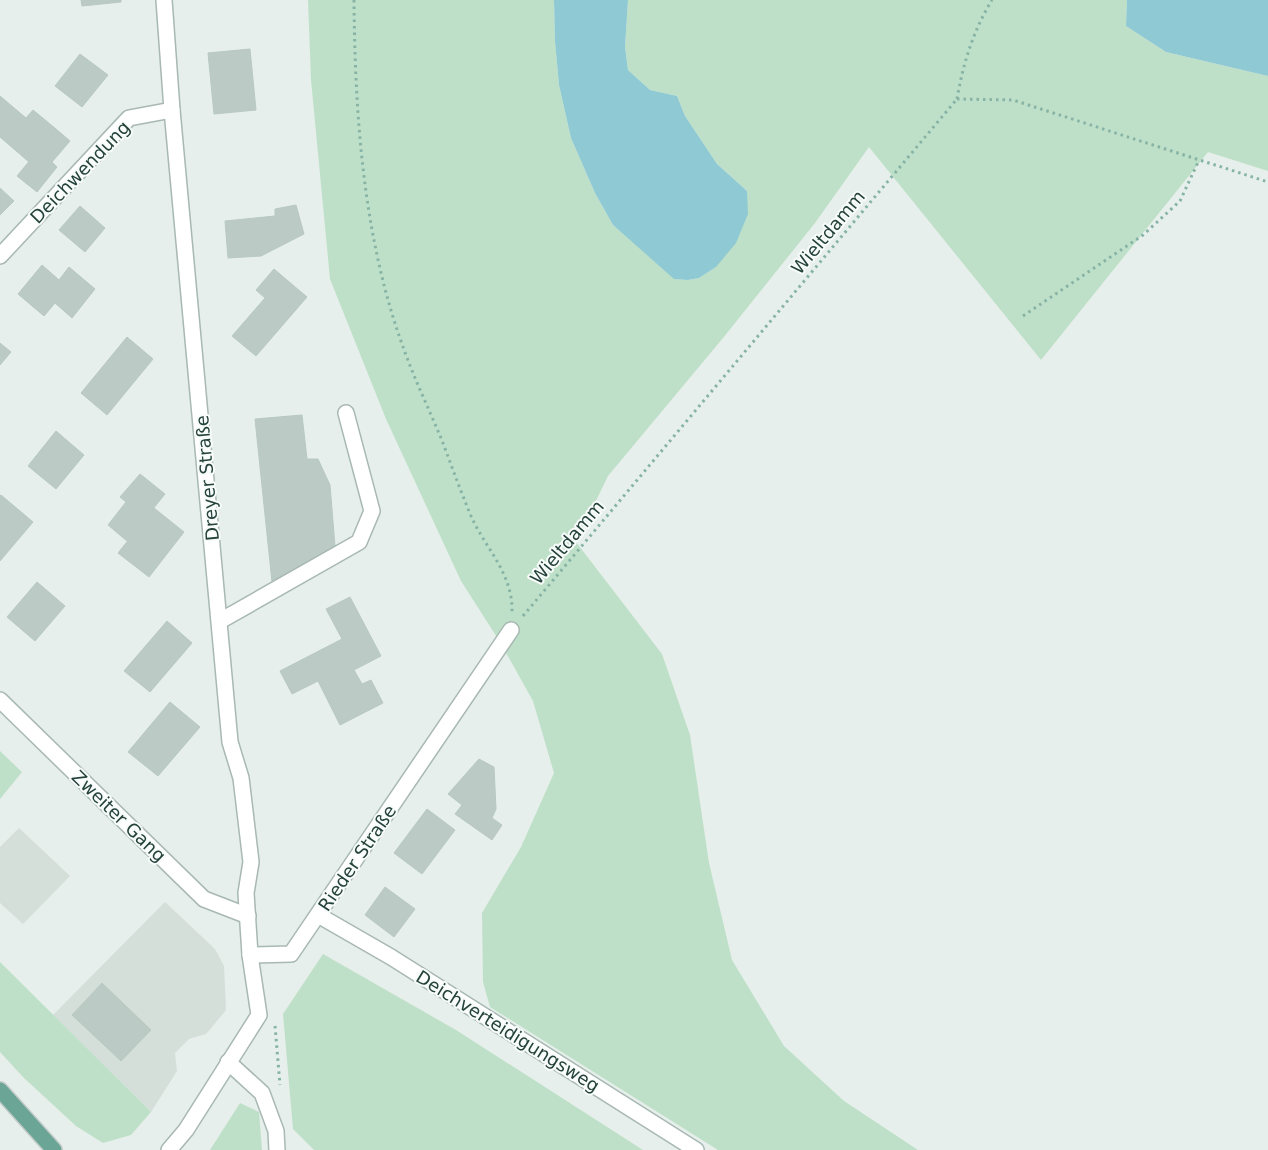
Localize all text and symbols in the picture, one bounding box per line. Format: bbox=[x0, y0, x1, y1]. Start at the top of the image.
street label: Deichwendung bbox=[26, 116, 134, 228]
street label: Wieltdamm bbox=[787, 186, 869, 278]
street label: Dreyer Straße bbox=[191, 414, 223, 542]
street label: Wieltdamm bbox=[526, 496, 608, 588]
street label: Zweiter Gang bbox=[68, 766, 170, 866]
street label: Rieder Straße bbox=[314, 801, 400, 915]
street label: Deichverteidigungsweg bbox=[412, 966, 604, 1096]

